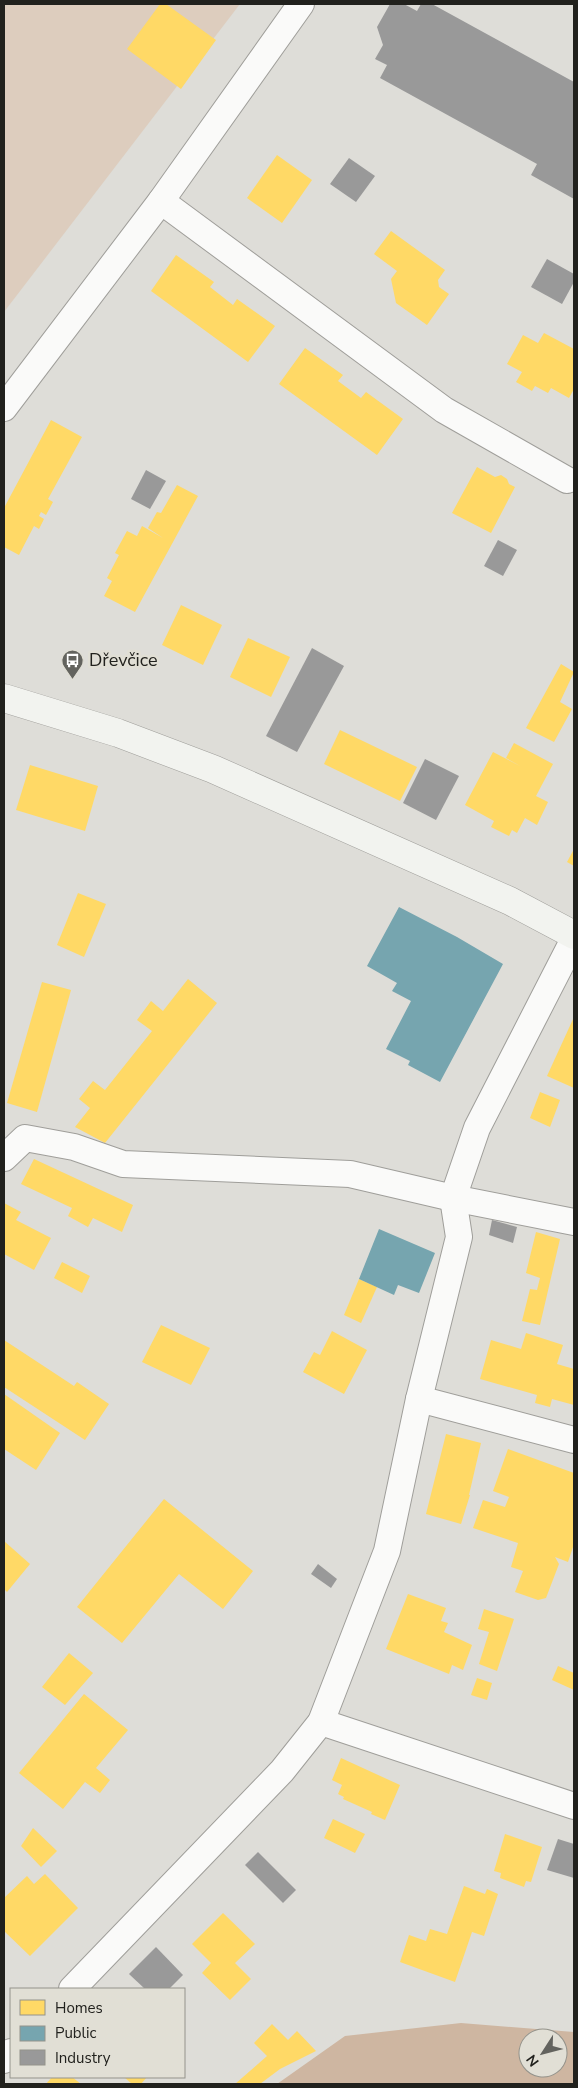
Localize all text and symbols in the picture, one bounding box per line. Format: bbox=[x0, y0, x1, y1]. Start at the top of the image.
bus stop icon: Dřevčice bbox=[61, 648, 85, 679]
place label: Dřevčice bbox=[89, 648, 158, 672]
legend bbox=[10, 1988, 185, 2078]
text: Homes bbox=[55, 1998, 103, 2018]
text: Public bbox=[55, 2023, 96, 2043]
north arrow bbox=[518, 2028, 568, 2078]
text: Industry bbox=[55, 2048, 111, 2068]
text: N bbox=[522, 2051, 544, 2070]

